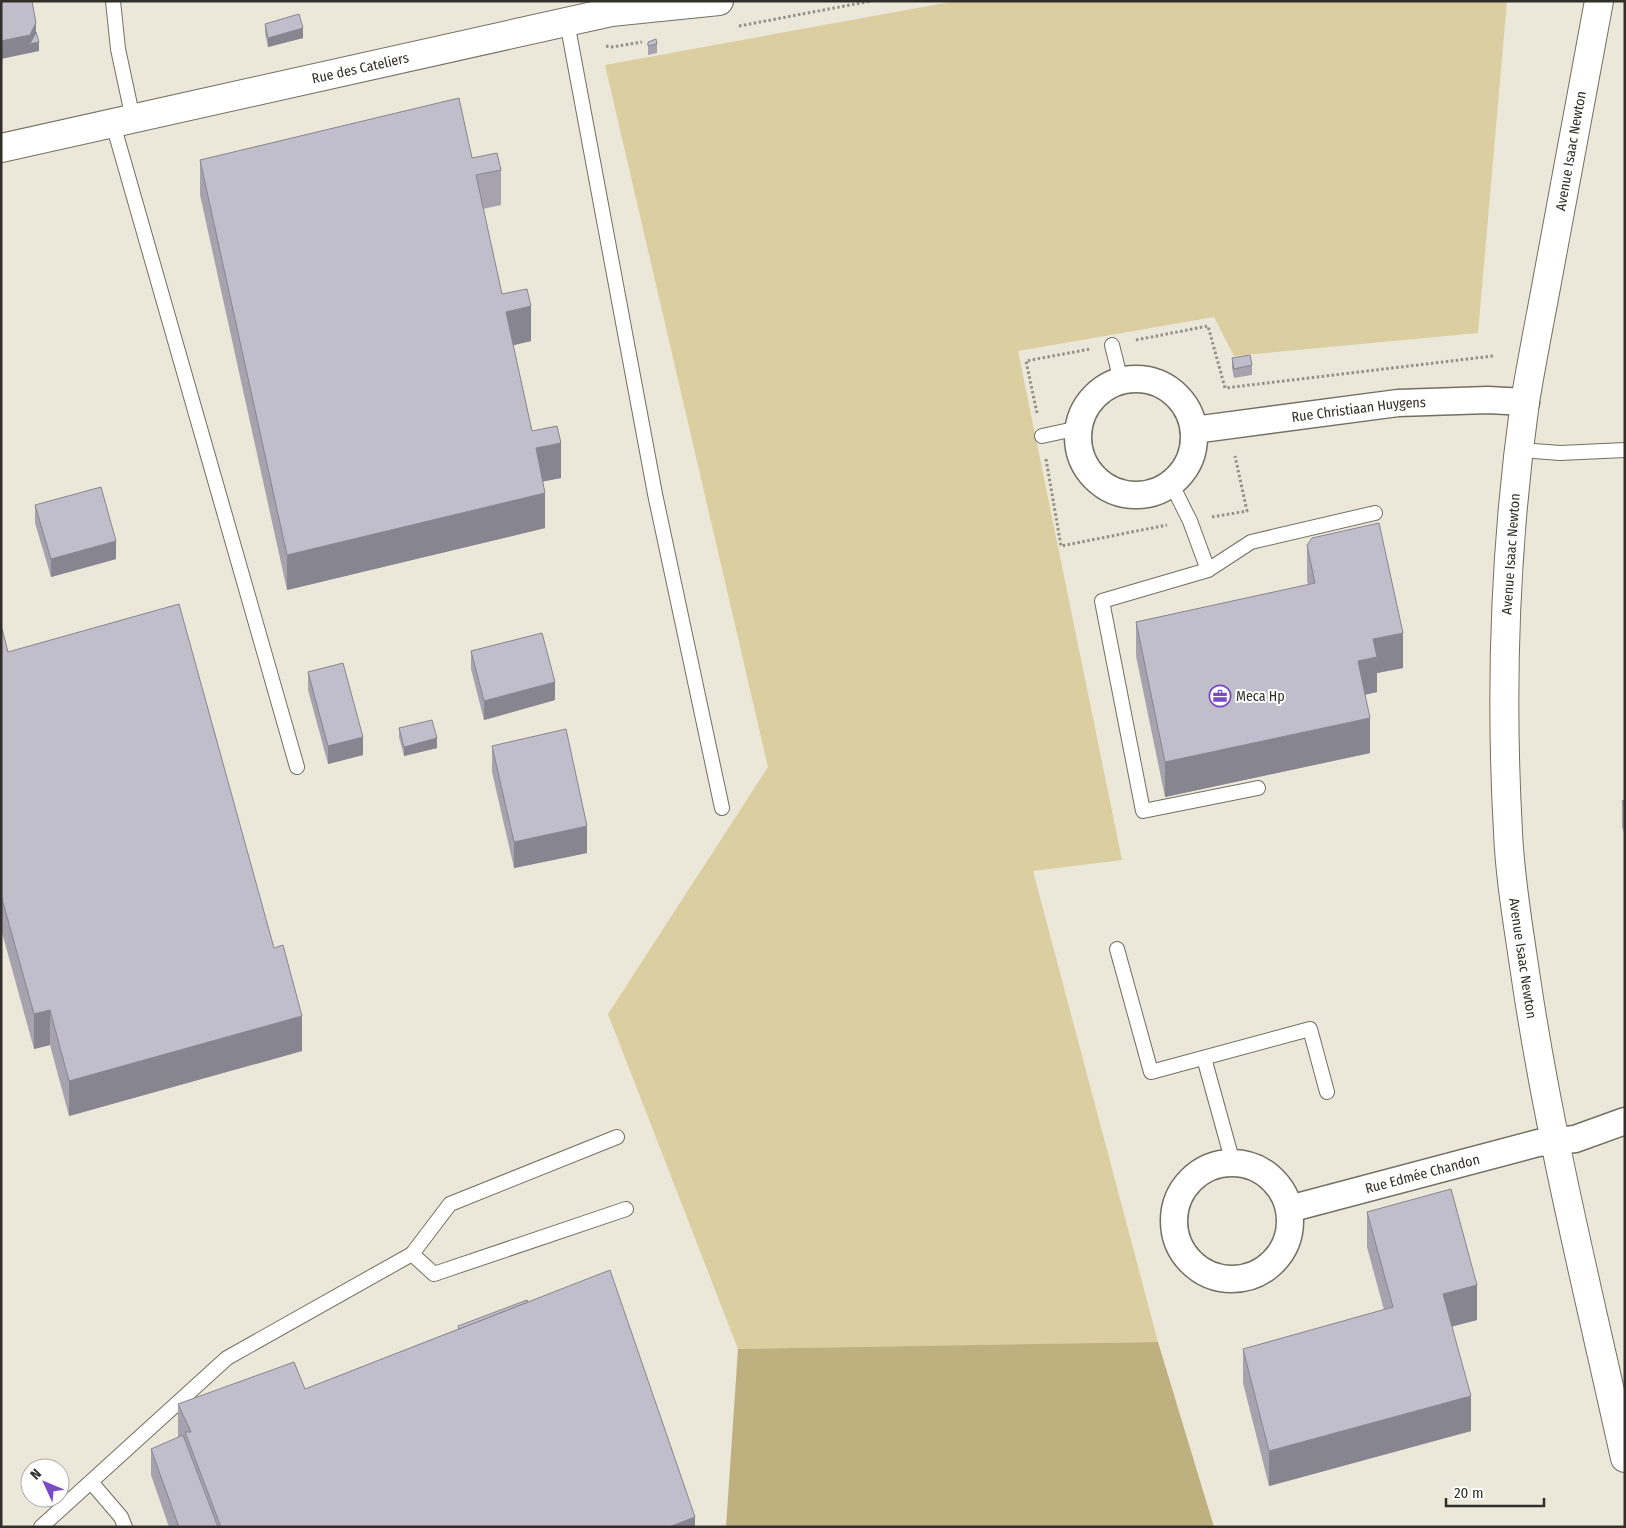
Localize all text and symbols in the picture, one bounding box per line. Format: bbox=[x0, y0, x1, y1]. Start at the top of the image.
street label: Rue des Cateliers bbox=[310, 49, 410, 87]
street label: Avenue Isaac Newton bbox=[1552, 90, 1590, 212]
street label: Rue Christiaan Huygens bbox=[1290, 394, 1426, 426]
street label: Avenue Isaac Newton bbox=[1498, 493, 1524, 615]
office icon: Meca Hp bbox=[1208, 684, 1232, 708]
place label: Meca Hp bbox=[1236, 688, 1285, 705]
street label: Avenue Isaac Newton bbox=[1506, 897, 1541, 1020]
street label: Rue Edmée Chandon bbox=[1363, 1150, 1482, 1197]
north arrow bbox=[20, 1458, 70, 1508]
text: N bbox=[27, 1465, 45, 1483]
scale bar bbox=[1446, 1476, 1544, 1508]
text: 20 m bbox=[1454, 1484, 1484, 1502]

